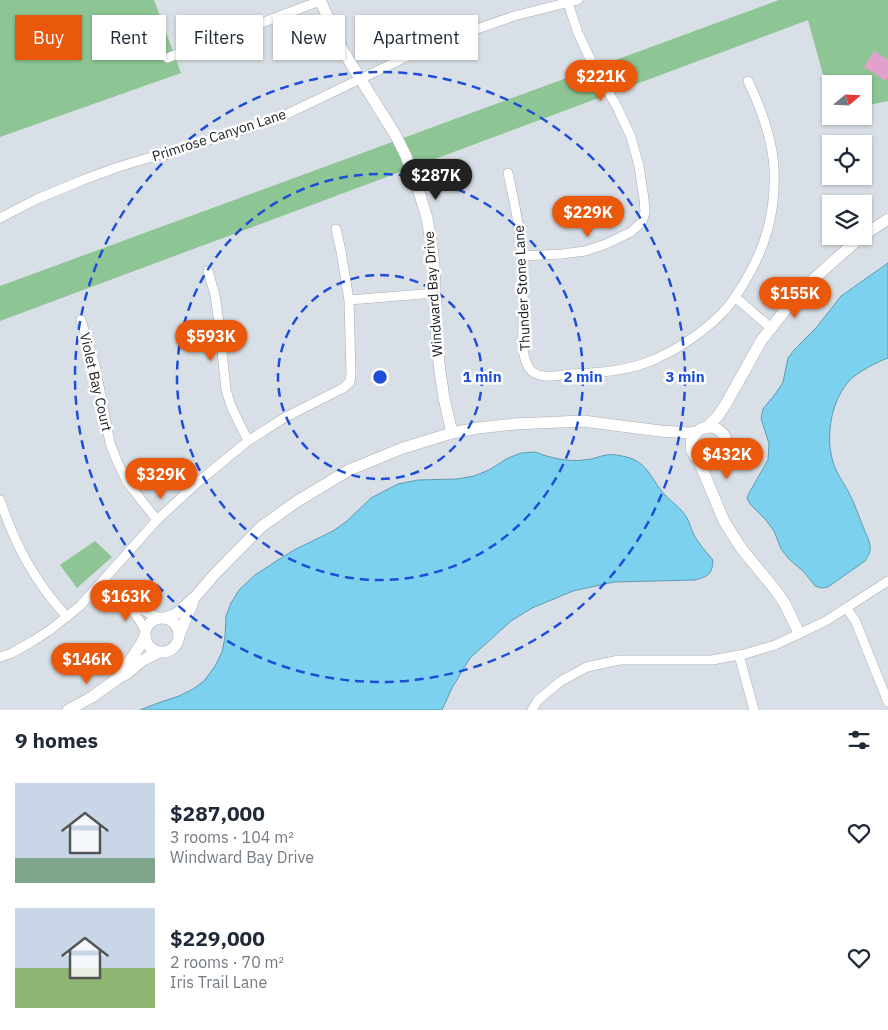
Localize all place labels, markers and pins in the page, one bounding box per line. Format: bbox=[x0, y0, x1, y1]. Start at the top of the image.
pin: $221K bbox=[566, 59, 636, 102]
pin: $287K bbox=[401, 158, 471, 201]
pin: $229K bbox=[553, 196, 623, 238]
pin: $155K bbox=[760, 276, 830, 319]
pin: $593K bbox=[176, 320, 246, 362]
centre of rings bbox=[371, 368, 389, 386]
pin: $432K bbox=[692, 438, 762, 480]
pin: $329K bbox=[126, 458, 196, 500]
pin: $163K bbox=[91, 580, 161, 622]
pin: $146K bbox=[52, 642, 122, 685]

